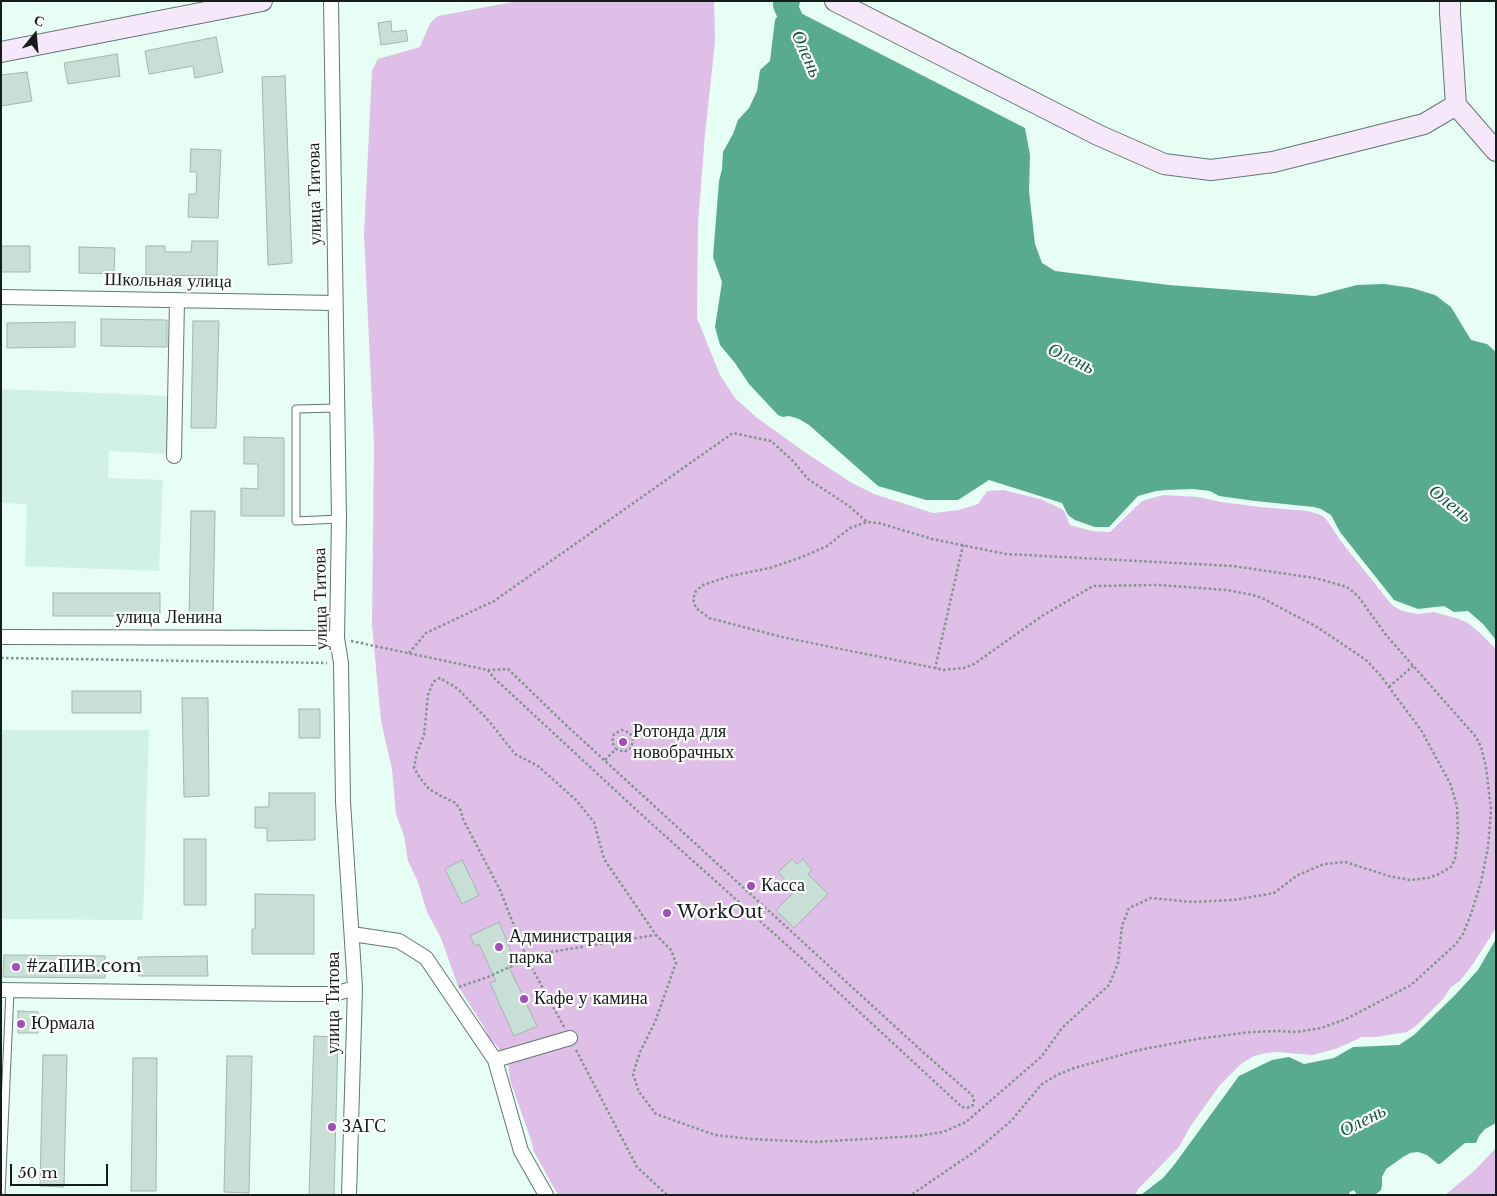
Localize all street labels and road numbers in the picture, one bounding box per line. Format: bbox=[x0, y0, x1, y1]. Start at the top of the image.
street label: улица Титова bbox=[303, 142, 327, 246]
street label: Школьная улица bbox=[104, 269, 232, 293]
street label: улица Титова bbox=[309, 547, 333, 651]
street label: улица Ленина bbox=[116, 607, 222, 629]
street label: улица Титова bbox=[323, 952, 345, 1054]

